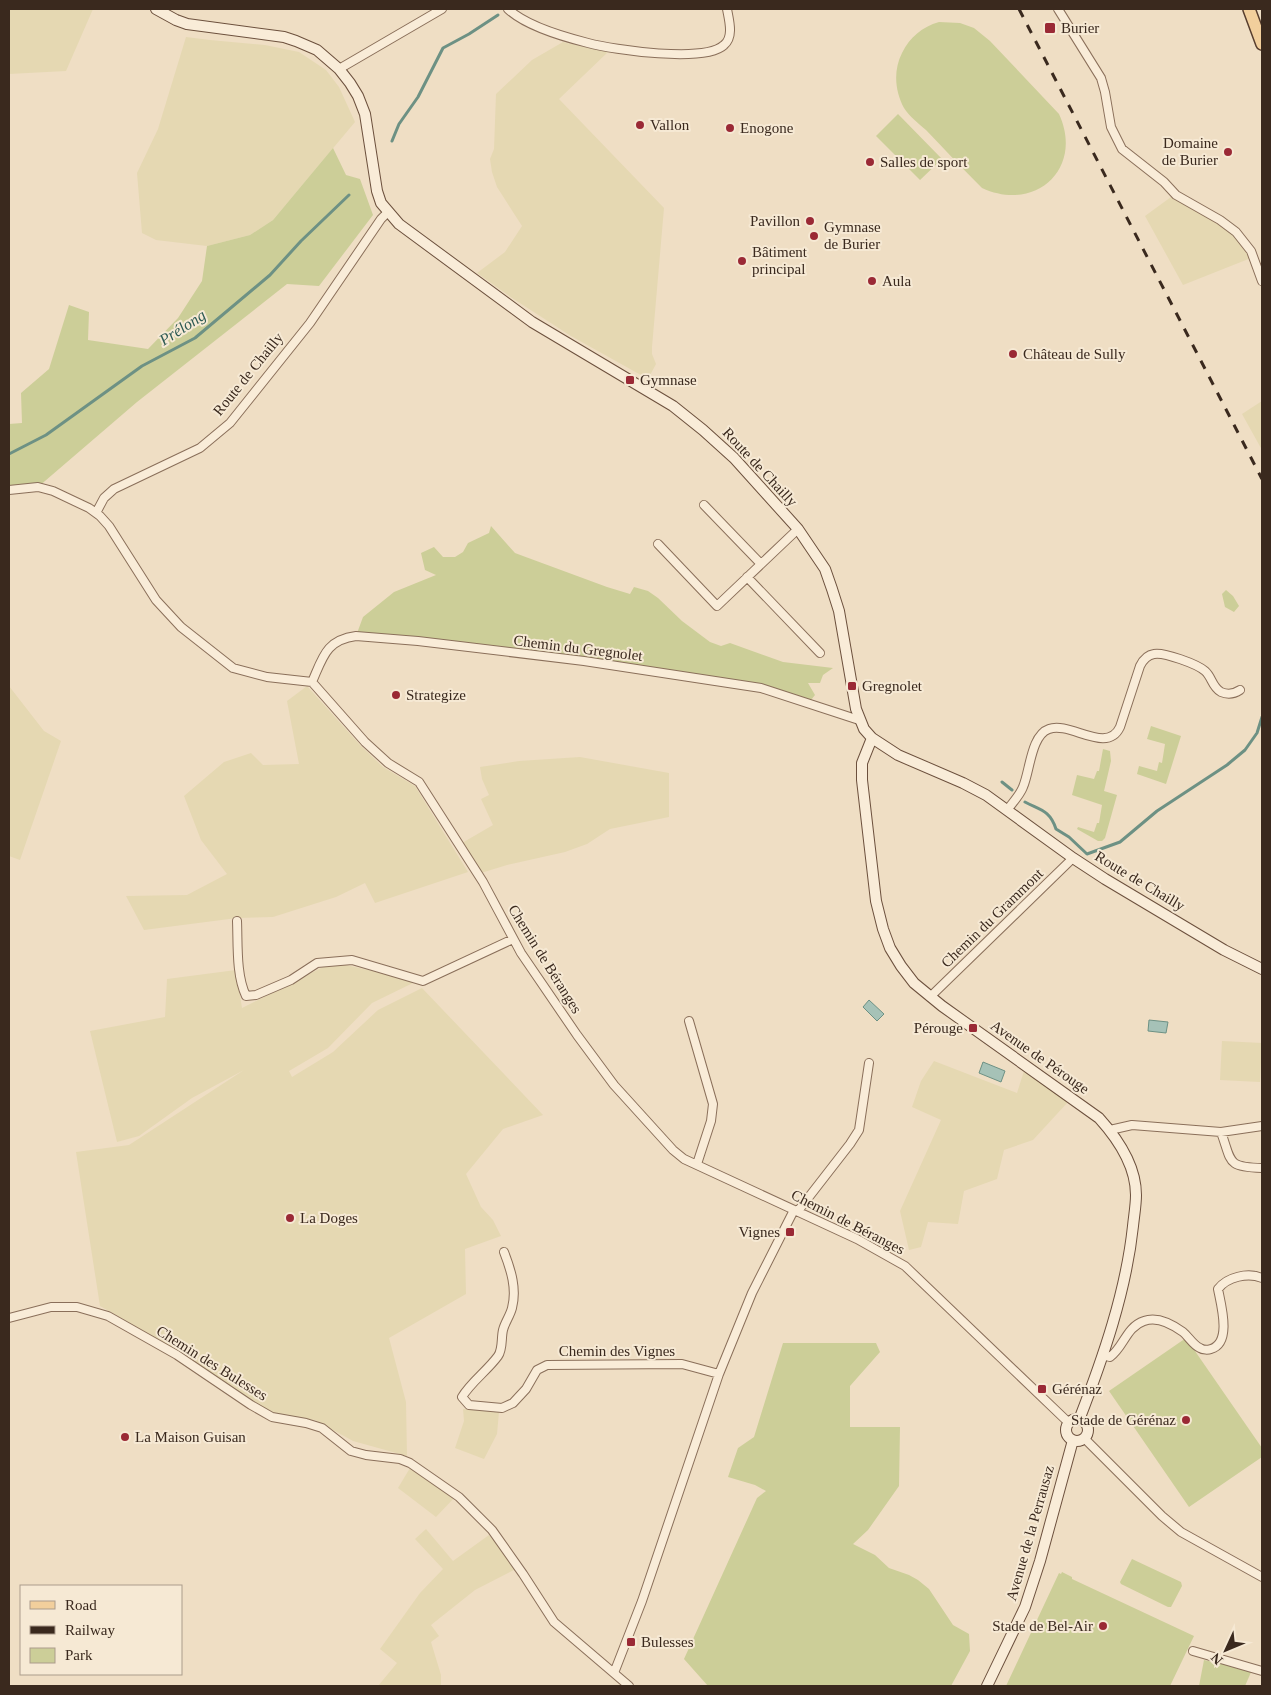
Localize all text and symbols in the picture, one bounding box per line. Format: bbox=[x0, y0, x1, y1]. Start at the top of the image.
place label: Burier bbox=[1061, 20, 1099, 36]
marker: Burier bbox=[1043, 21, 1057, 35]
place label: Vallon bbox=[650, 117, 690, 133]
marker: Vallon bbox=[634, 119, 646, 131]
place label: Enogone bbox=[740, 120, 794, 136]
marker: Enogone bbox=[724, 122, 736, 134]
place label: Domaine de Burier bbox=[1162, 135, 1218, 168]
marker: Domaine de Burier bbox=[1222, 146, 1234, 158]
place label: Salles de sport bbox=[880, 154, 968, 170]
marker: Salles de sport bbox=[864, 156, 876, 168]
place label: Pavillon bbox=[750, 213, 800, 229]
marker: Pavillon bbox=[804, 215, 816, 227]
place label: Gymnase de Burier bbox=[824, 219, 881, 252]
marker: Gymnase de Burier bbox=[808, 230, 820, 242]
place label: Bâtiment principal bbox=[752, 244, 808, 277]
marker: Bâtiment principal bbox=[736, 255, 748, 267]
place label: Aula bbox=[882, 273, 912, 289]
marker: Aula bbox=[866, 275, 878, 287]
water label: Prélong bbox=[155, 306, 209, 350]
street label: Route de Chailly bbox=[210, 329, 287, 419]
place label: Château de Sully bbox=[1023, 346, 1126, 362]
marker: Château de Sully bbox=[1007, 348, 1019, 360]
place label: Gymnase bbox=[640, 372, 697, 388]
marker: Gymnase bbox=[624, 374, 636, 386]
street label: Route de Chailly bbox=[719, 424, 801, 510]
street label: Chemin du Gregnolet bbox=[513, 632, 644, 664]
place label: Gregnolet bbox=[862, 678, 923, 694]
marker: Gregnolet bbox=[846, 680, 858, 692]
place label: Strategize bbox=[406, 687, 466, 703]
marker: Strategize bbox=[390, 689, 402, 701]
street label: Route de Chailly bbox=[1092, 848, 1188, 914]
street label: Chemin du Grammont bbox=[938, 865, 1047, 971]
street label: Chemin de Béranges bbox=[505, 902, 585, 1016]
street label: Avenue de Pérouge bbox=[988, 1017, 1093, 1097]
place label: Pérouge bbox=[914, 1020, 963, 1036]
marker: Pérouge bbox=[967, 1022, 979, 1034]
street label: Chemin de Béranges bbox=[789, 1187, 907, 1258]
place label: La Doges bbox=[300, 1210, 358, 1226]
marker: La Doges bbox=[284, 1212, 296, 1224]
place label: Vignes bbox=[738, 1224, 780, 1240]
marker: Vignes bbox=[784, 1226, 796, 1238]
street label: Chemin des Bulesses bbox=[154, 1322, 270, 1404]
street label: Chemin des Vignes bbox=[559, 1343, 675, 1359]
place label: Gérénaz bbox=[1052, 1381, 1102, 1397]
marker: Gérénaz bbox=[1036, 1383, 1048, 1395]
place label: Stade de Gérénaz bbox=[1071, 1412, 1176, 1428]
marker: Stade de Gérénaz bbox=[1180, 1414, 1192, 1426]
place label: La Maison Guisan bbox=[135, 1429, 246, 1445]
marker: La Maison Guisan bbox=[119, 1431, 131, 1443]
street label: Avenue de la Perrausaz bbox=[1003, 1463, 1057, 1603]
legend bbox=[20, 1585, 182, 1675]
text: Road bbox=[65, 1597, 97, 1613]
place label: Stade de Bel-Air bbox=[992, 1618, 1093, 1634]
marker: Stade de Bel-Air bbox=[1097, 1620, 1109, 1632]
text: Railway bbox=[65, 1622, 115, 1638]
north arrow bbox=[1201, 1625, 1251, 1675]
place label: Bulesses bbox=[641, 1634, 694, 1650]
marker: Bulesses bbox=[625, 1636, 637, 1648]
text: Park bbox=[65, 1647, 93, 1663]
text: N bbox=[1208, 1650, 1226, 1668]

